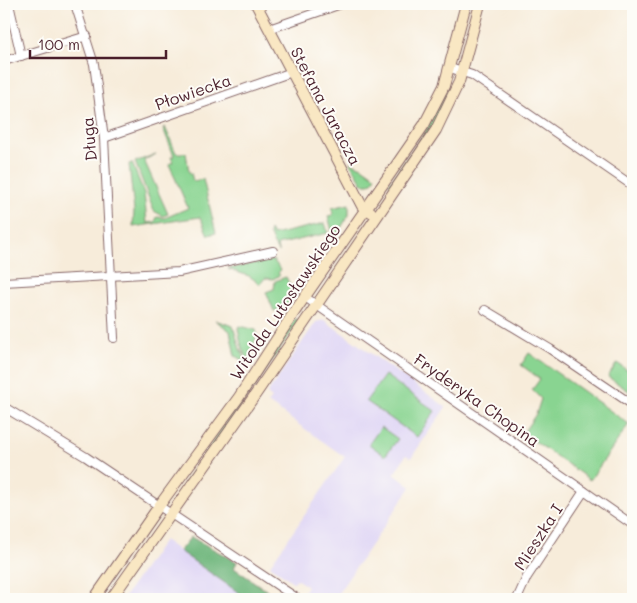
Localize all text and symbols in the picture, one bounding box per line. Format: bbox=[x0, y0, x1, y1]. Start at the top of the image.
scale bar bbox=[30, 28, 166, 60]
text: 100 m bbox=[38, 34, 80, 54]
street label: Stefana Jaracza bbox=[286, 43, 367, 169]
street label: Płowiecka bbox=[152, 69, 234, 114]
street label: Długa bbox=[76, 116, 101, 162]
street label: Witolda Lutosławskiego bbox=[225, 220, 345, 384]
street label: Fryderyka Chopina bbox=[410, 348, 544, 451]
street label: Mieszka I bbox=[508, 500, 567, 574]

